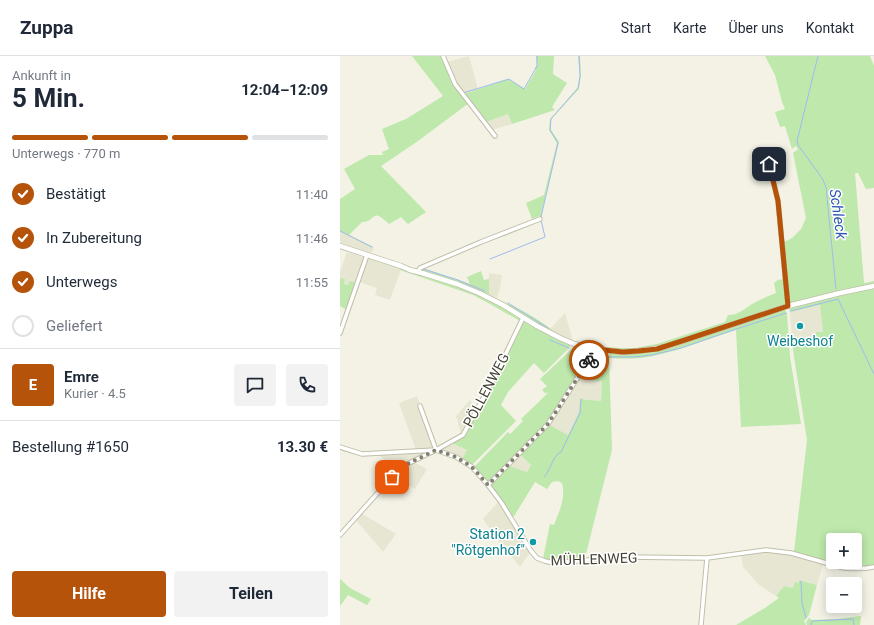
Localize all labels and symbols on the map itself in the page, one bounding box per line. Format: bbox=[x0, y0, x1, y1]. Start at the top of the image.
pin bbox=[752, 147, 786, 181]
water label: Schleck bbox=[826, 188, 851, 241]
marker: Weibeshof bbox=[795, 321, 805, 331]
place label: Weibeshof bbox=[767, 333, 833, 349]
courier bbox=[569, 340, 609, 380]
street label: PÖLLENWEG bbox=[460, 350, 512, 430]
pin bbox=[375, 460, 409, 494]
place label: Station 2 "Rötgenhof" bbox=[451, 526, 525, 558]
marker: Station 2 "Rötgenhof" bbox=[528, 537, 538, 547]
street label: MÜHLENWEG bbox=[550, 549, 638, 569]

